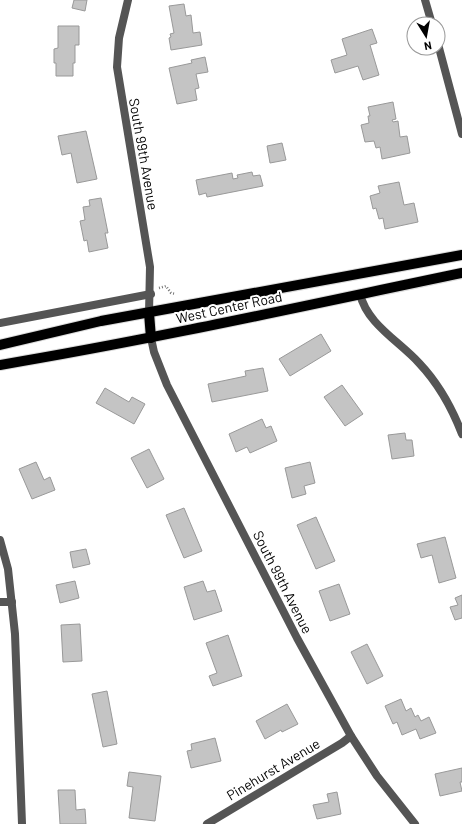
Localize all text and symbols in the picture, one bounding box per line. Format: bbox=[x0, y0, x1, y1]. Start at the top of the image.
north arrow bbox=[406, 16, 446, 56]
text: N bbox=[423, 39, 433, 53]
street label: South 99th Avenue bbox=[126, 97, 162, 211]
street label: West Center Road bbox=[174, 287, 284, 327]
street label: South 99th Avenue bbox=[250, 528, 316, 636]
street label: Pinehurst Avenue bbox=[223, 734, 323, 804]

